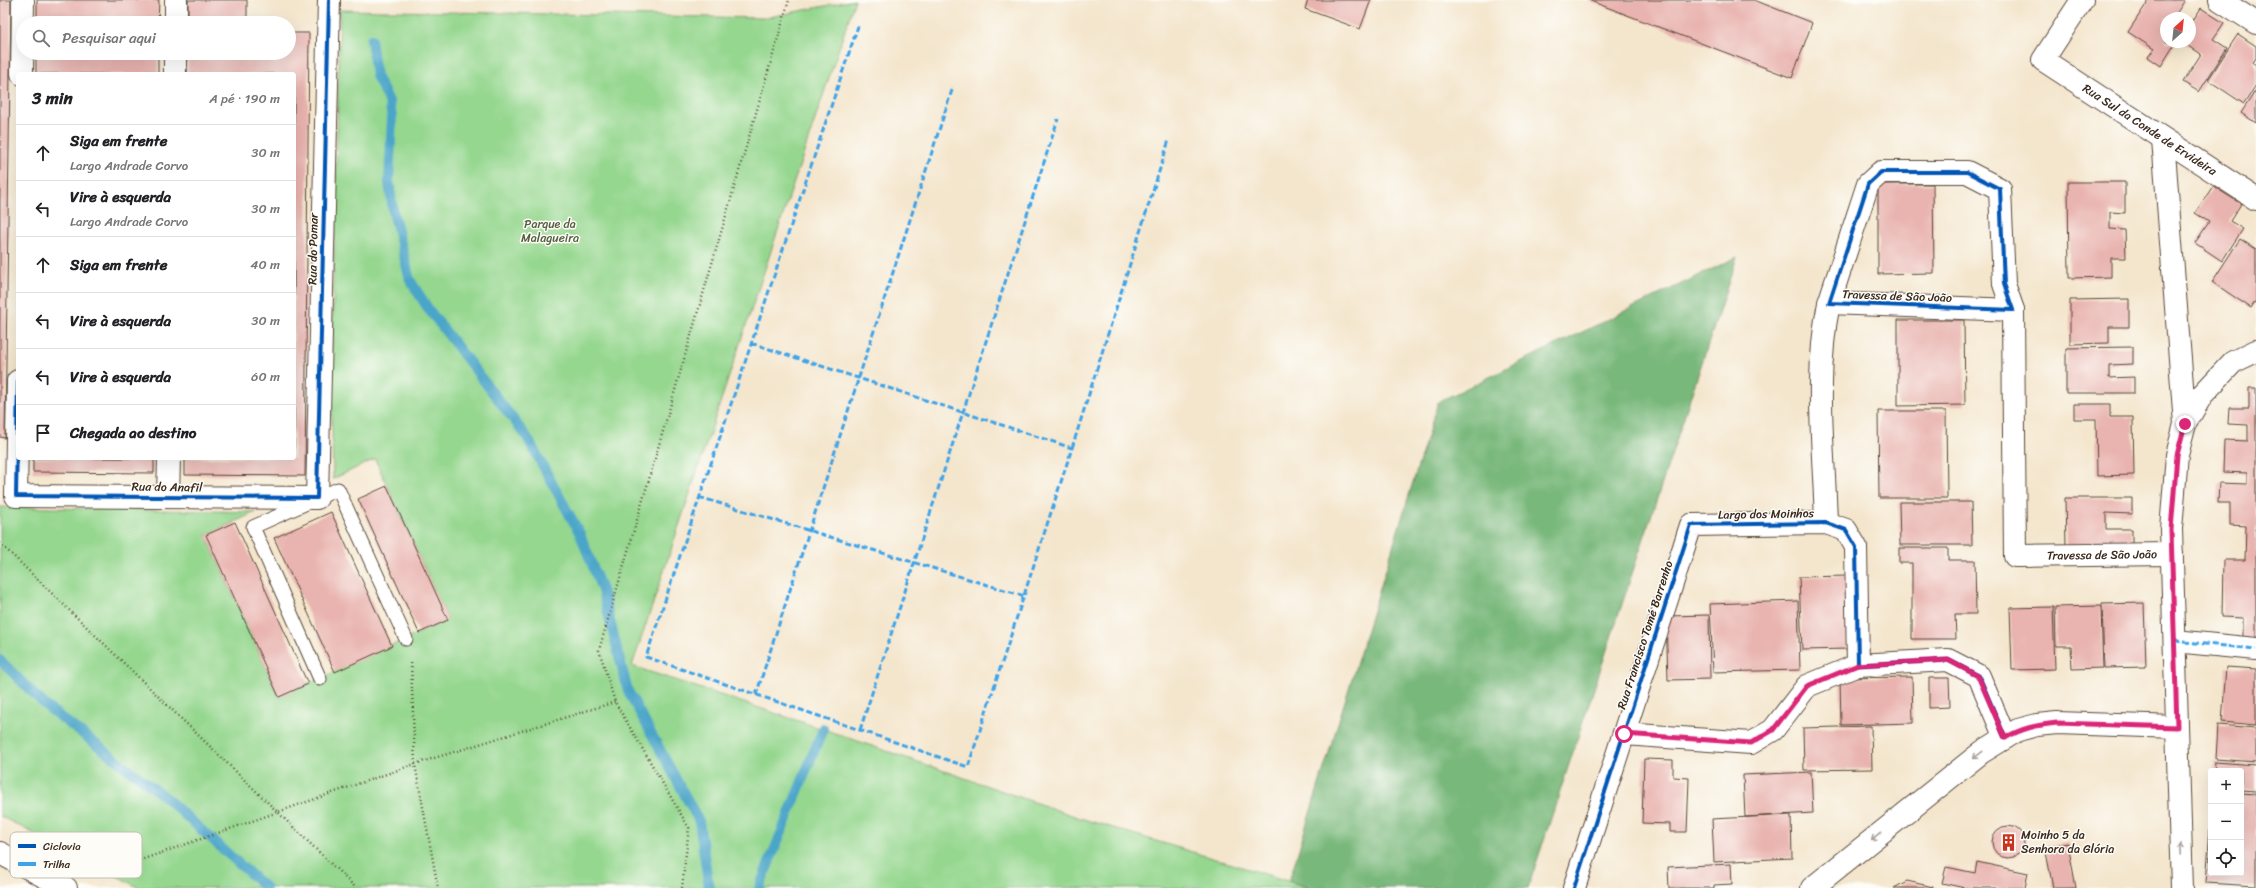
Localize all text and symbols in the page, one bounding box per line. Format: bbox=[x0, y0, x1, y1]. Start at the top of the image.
north arrow bbox=[2160, 12, 2196, 48]
search box bbox=[16, 16, 296, 60]
text: Pesquisar aqui bbox=[62, 25, 156, 51]
icon: search bbox=[30, 27, 52, 49]
street label: Rua Sul da Conde de Ervideira bbox=[2078, 78, 2222, 182]
text: 3 min bbox=[32, 83, 73, 113]
text: A pé · 190 m bbox=[209, 87, 280, 110]
text: Siga em frente bbox=[70, 128, 167, 154]
text: 30 m bbox=[251, 141, 280, 164]
icon: ahead bbox=[32, 142, 54, 164]
text: Largo Andrade Corvo bbox=[70, 154, 188, 177]
text: Vire à esquerda bbox=[70, 184, 171, 210]
text: 30 m bbox=[251, 197, 280, 220]
icon: left bbox=[32, 198, 54, 220]
text: Largo Andrade Corvo bbox=[70, 210, 188, 233]
street label: Rua do Pomar bbox=[301, 212, 325, 285]
park label: Parque da Malagueira bbox=[521, 213, 579, 249]
text: Siga em frente bbox=[70, 252, 167, 278]
text: 40 m bbox=[250, 253, 280, 276]
icon: ahead bbox=[32, 254, 54, 276]
street label: Travessa de São João bbox=[1842, 283, 1952, 309]
text: Vire à esquerda bbox=[70, 308, 171, 334]
text: 30 m bbox=[251, 309, 280, 332]
icon: left bbox=[32, 310, 54, 332]
text: Vire à esquerda bbox=[70, 364, 171, 390]
text: 60 m bbox=[251, 365, 280, 388]
icon: left bbox=[32, 366, 54, 388]
route end bbox=[2176, 415, 2194, 433]
text: Chegada ao destino bbox=[70, 420, 196, 446]
icon: arrive bbox=[32, 422, 54, 444]
street label: Rua do Anafil bbox=[131, 475, 203, 499]
street label: Largo dos Moinhos bbox=[1718, 502, 1815, 526]
street label: Travessa de São João bbox=[2047, 543, 2157, 567]
street label: Rua Francisco Tomé Barrenho bbox=[1611, 558, 1679, 712]
route start bbox=[1615, 725, 1633, 743]
one-way arrow bbox=[1972, 751, 1983, 760]
map controls bbox=[2208, 768, 2244, 876]
button: + bbox=[2208, 768, 2244, 804]
button: − bbox=[2208, 804, 2244, 840]
place label: Moinho 5 da Senhora da Glória bbox=[2021, 824, 2114, 860]
legend bbox=[10, 832, 142, 878]
one-way arrow bbox=[1871, 832, 1882, 841]
building icon: Moinho 5 da Senhora da Glória bbox=[1998, 832, 2018, 852]
text: Ciclovia bbox=[43, 837, 81, 856]
button: locate bbox=[2208, 840, 2244, 876]
one-way arrow bbox=[2177, 843, 2185, 856]
text: Trilha bbox=[43, 855, 71, 874]

